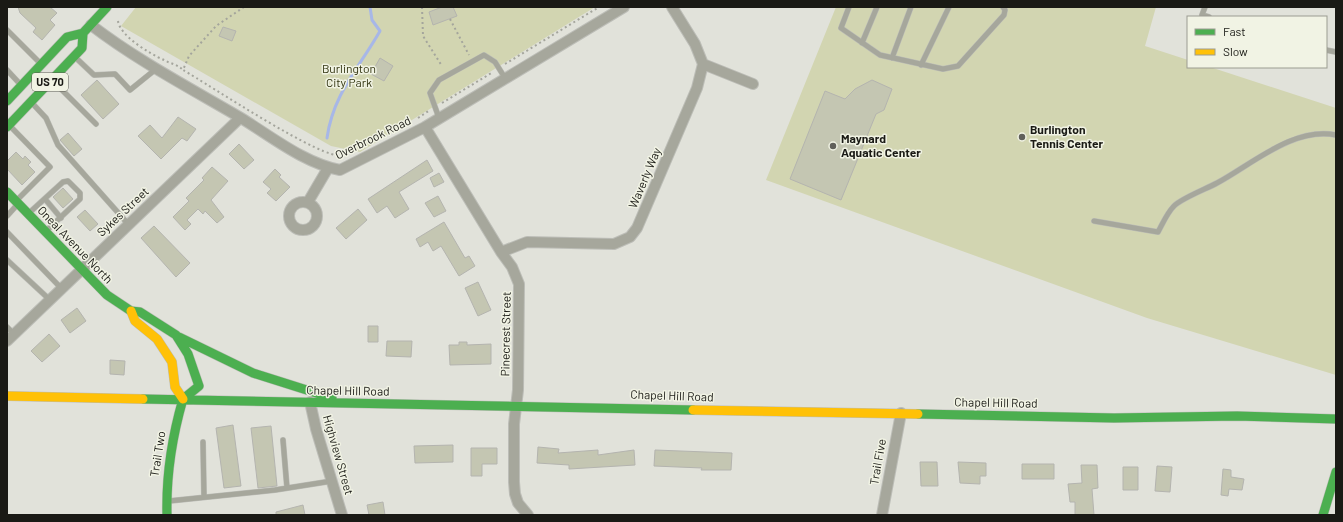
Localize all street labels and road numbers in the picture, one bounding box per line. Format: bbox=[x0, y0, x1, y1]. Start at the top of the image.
road number: US 70 bbox=[32, 73, 68, 91]
street label: Overbrook Road bbox=[332, 113, 413, 161]
street label: Waverly Way bbox=[625, 145, 663, 210]
street label: Sykes Street bbox=[94, 184, 151, 239]
street label: Oneal Avenue North bbox=[35, 203, 116, 286]
street label: Pinecrest Street bbox=[497, 291, 513, 377]
street label: Chapel Hill Road bbox=[306, 382, 390, 398]
street label: Chapel Hill Road bbox=[630, 387, 714, 403]
street label: Chapel Hill Road bbox=[954, 394, 1038, 410]
street label: Highview Street bbox=[321, 413, 357, 496]
street label: Trail Two bbox=[146, 430, 168, 478]
street label: Trail Five bbox=[866, 438, 888, 486]

